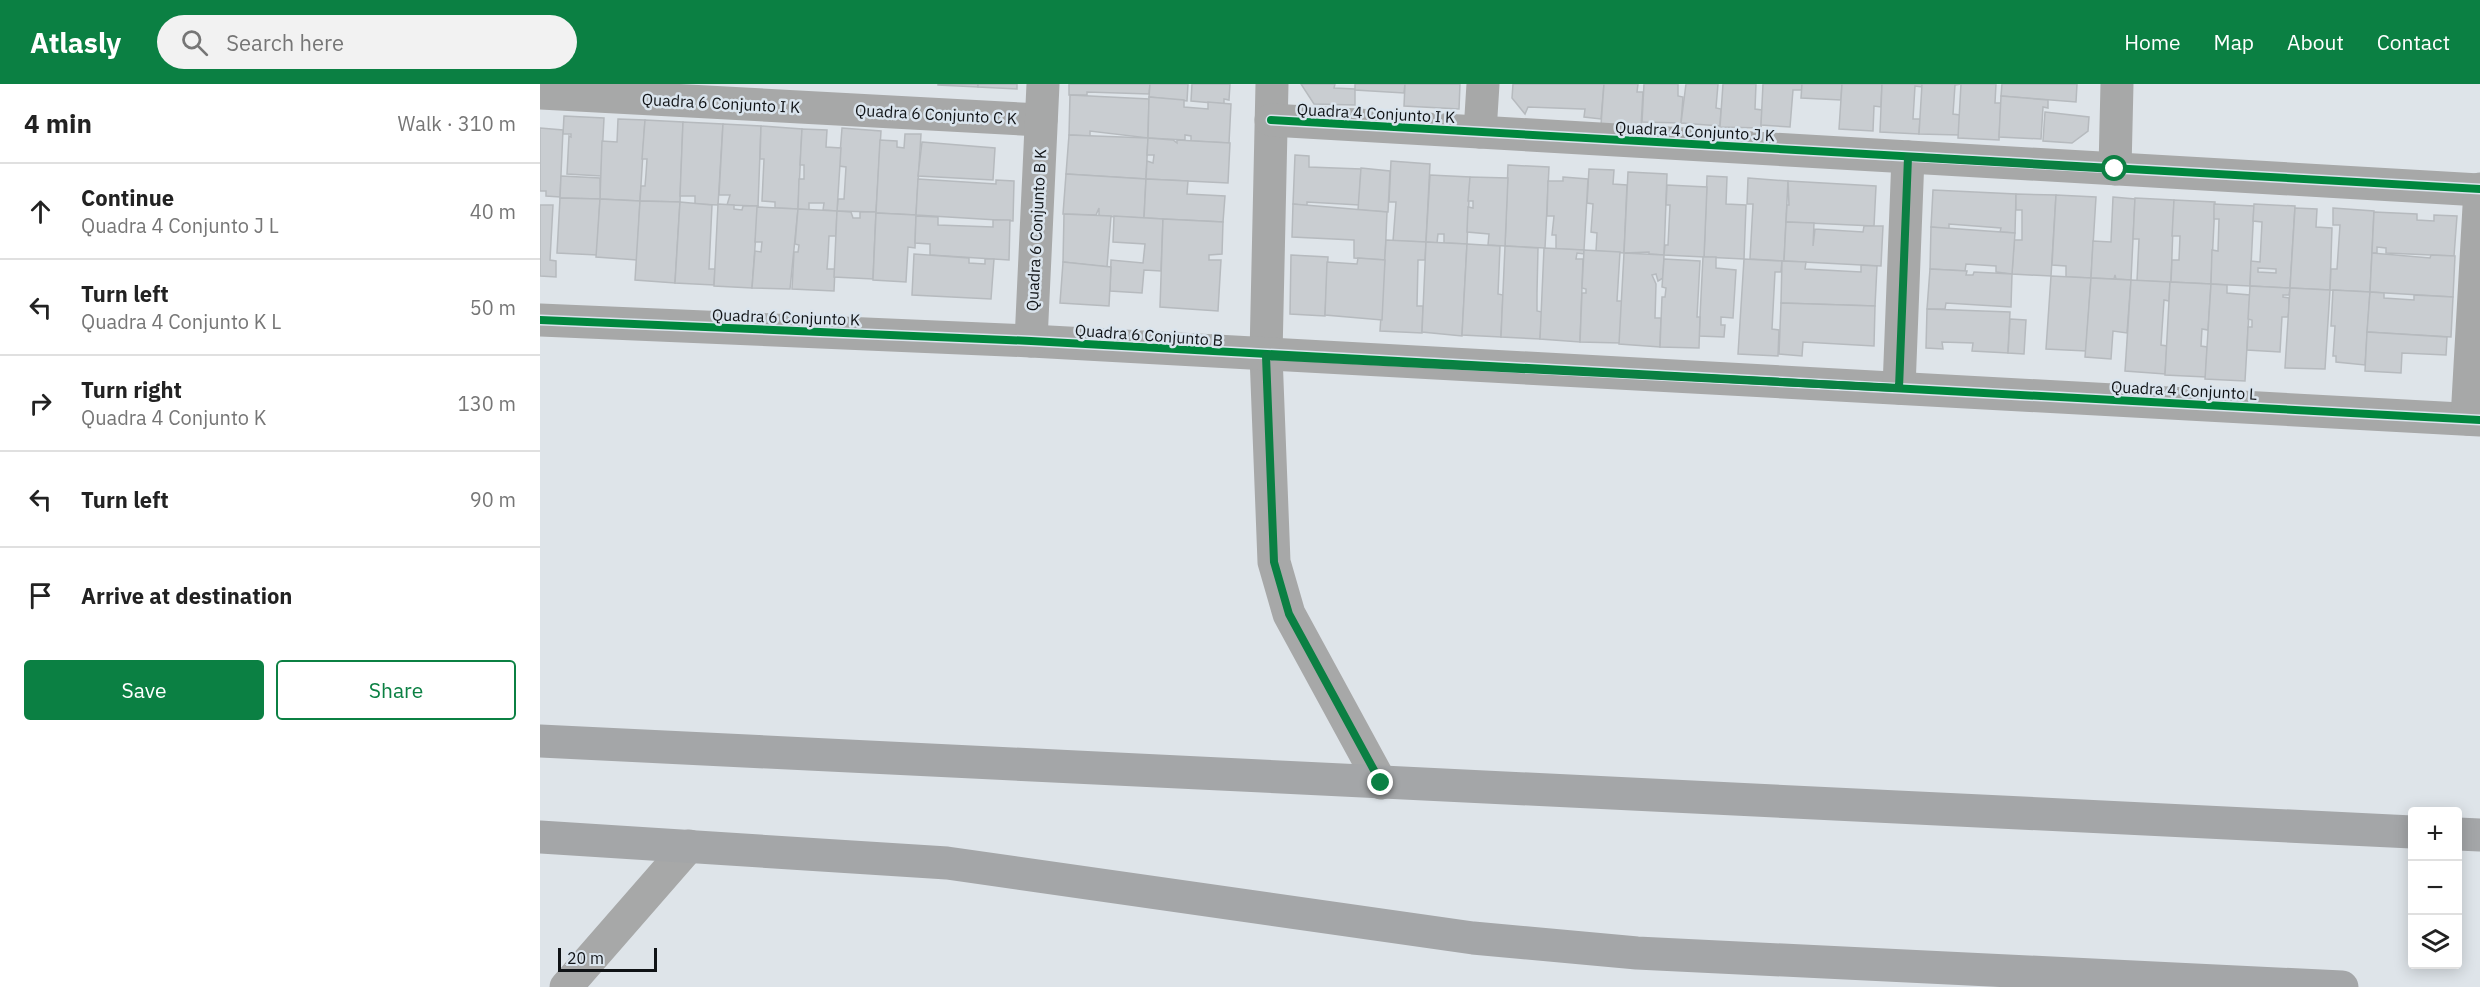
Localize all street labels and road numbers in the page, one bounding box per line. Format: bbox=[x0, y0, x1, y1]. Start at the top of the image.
street label: Quadra 6 Conjunto I K bbox=[641, 89, 801, 117]
street label: Quadra 4 Conjunto I K bbox=[1296, 99, 1456, 127]
street label: Quadra 6 Conjunto C K bbox=[855, 100, 1017, 128]
street label: Quadra 4 Conjunto J K bbox=[1614, 117, 1776, 145]
street label: Quadra 6 Conjunto B K bbox=[1022, 148, 1050, 312]
street label: Quadra 6 Conjunto K bbox=[712, 304, 860, 330]
street label: Quadra 6 Conjunto B bbox=[1074, 320, 1224, 350]
street label: Quadra 4 Conjunto L bbox=[2110, 376, 2258, 404]

